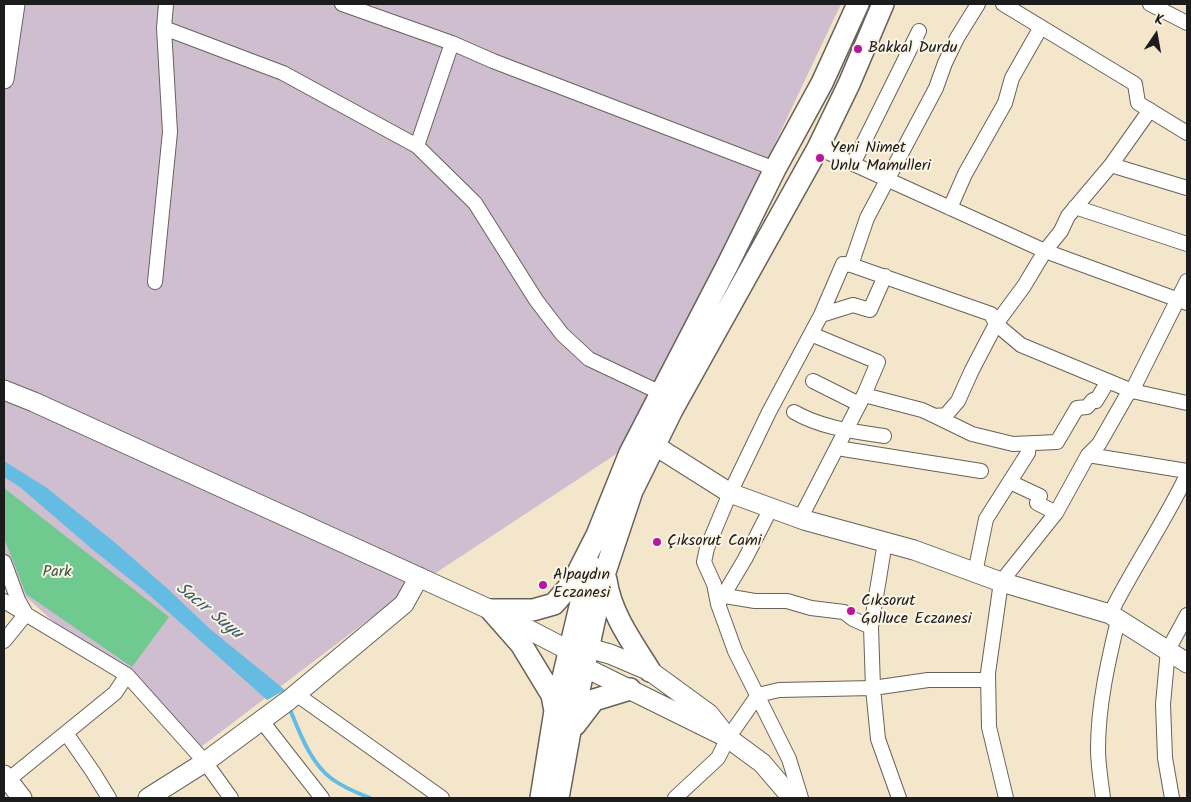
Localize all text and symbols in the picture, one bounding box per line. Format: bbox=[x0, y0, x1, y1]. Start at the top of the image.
text: K bbox=[1153, 9, 1166, 32]
north arrow bbox=[1131, 10, 1181, 60]
place label: Bakkal Durdu bbox=[868, 39, 958, 59]
marker: Bakkal Durdu bbox=[852, 43, 864, 55]
place label: Yeni Nimet Unlu Mamulleri bbox=[830, 139, 931, 177]
marker: Yeni Nimet Unlu Mamulleri bbox=[814, 152, 826, 164]
place label: Çıksorut Cami bbox=[667, 532, 762, 552]
marker: Çıksorut Cami bbox=[651, 536, 663, 548]
park label: Park bbox=[43, 563, 71, 583]
place label: Alpaydın Eczanesi bbox=[553, 566, 610, 604]
water label: Sacır Suyu bbox=[170, 579, 246, 645]
marker: Alpaydın Eczanesi bbox=[537, 579, 549, 591]
place label: Cıksorut Golluce Eczanesi bbox=[861, 592, 972, 630]
marker: Cıksorut Golluce Eczanesi bbox=[845, 605, 857, 617]

